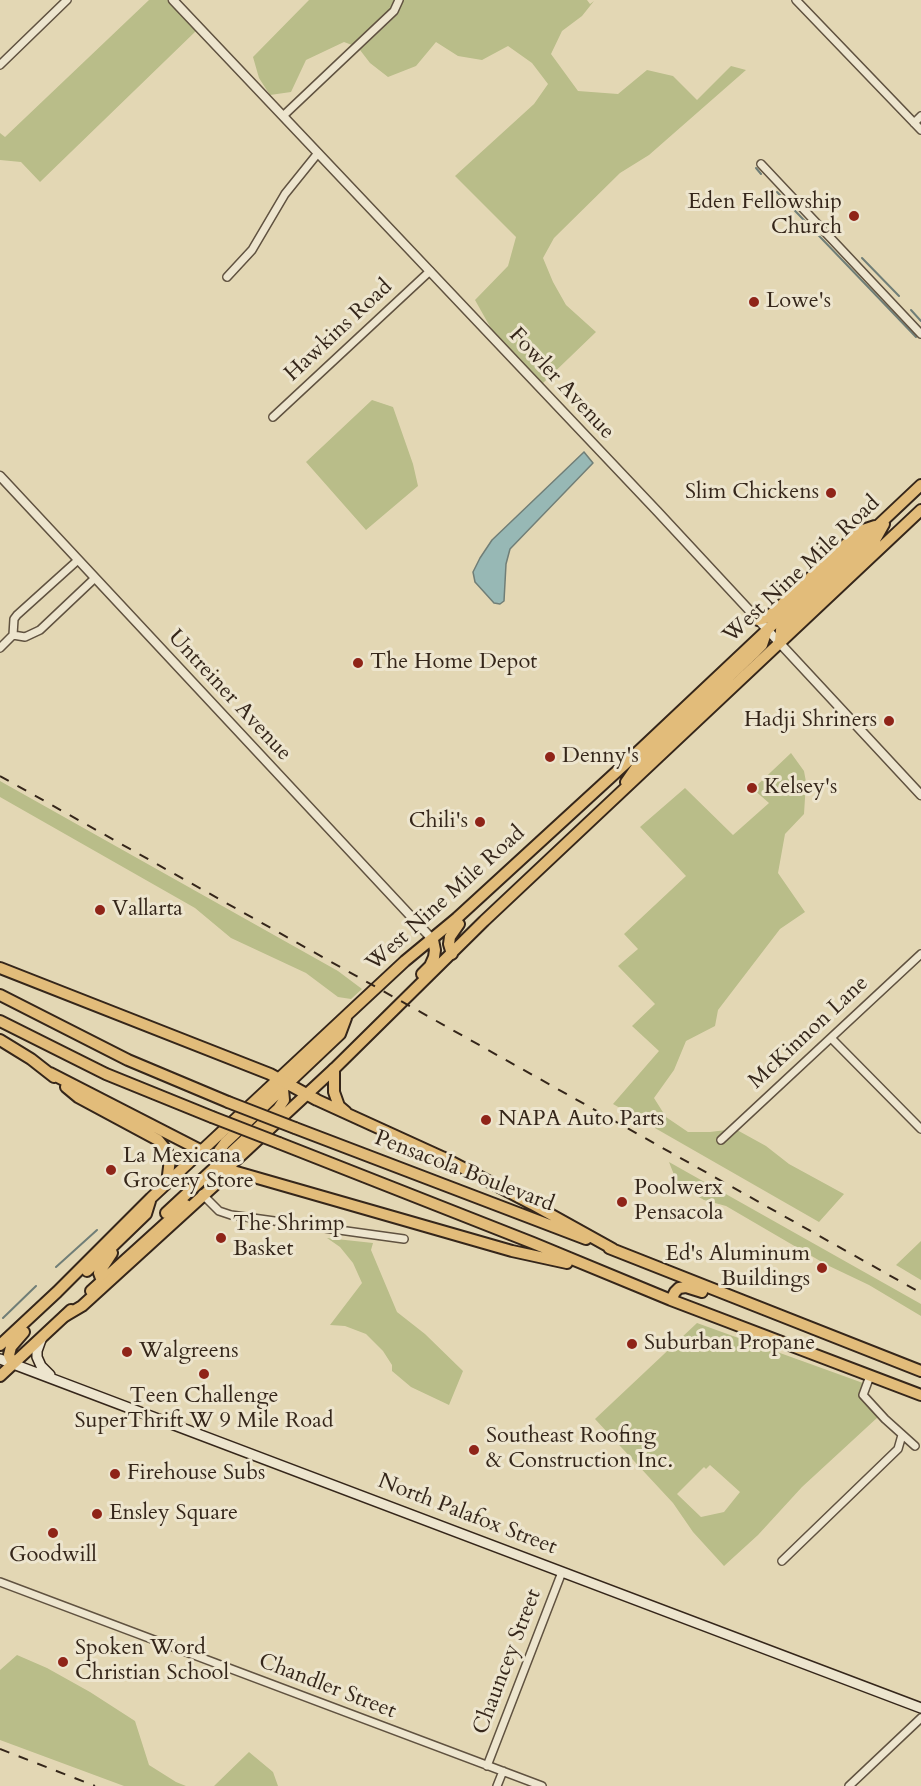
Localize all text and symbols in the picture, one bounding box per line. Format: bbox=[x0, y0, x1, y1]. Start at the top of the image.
place label: Eden Fellowship Church bbox=[688, 190, 842, 242]
marker: Eden Fellowship Church bbox=[847, 209, 861, 223]
street label: Hawkins Road bbox=[280, 274, 398, 388]
place label: Lowe's bbox=[766, 289, 831, 315]
marker: Lowe's bbox=[747, 295, 761, 309]
street label: Fowler Avenue bbox=[503, 323, 619, 445]
place label: Slim Chickens bbox=[685, 480, 819, 506]
marker: Slim Chickens bbox=[824, 486, 838, 500]
street label: West Nine Mile Road bbox=[718, 491, 886, 649]
street label: Untreiner Avenue bbox=[162, 625, 296, 767]
place label: The Home Depot bbox=[370, 650, 537, 676]
marker: The Home Depot bbox=[351, 656, 365, 670]
place label: Hadji Shriners bbox=[744, 708, 877, 734]
marker: Hadji Shriners bbox=[882, 714, 896, 728]
place label: Denny's bbox=[562, 744, 639, 770]
marker: Denny's bbox=[543, 750, 557, 764]
place label: Kelsey's bbox=[764, 775, 837, 801]
marker: Kelsey's bbox=[745, 781, 759, 795]
place label: Chili's bbox=[409, 809, 468, 835]
marker: Chili's bbox=[473, 815, 487, 829]
street label: West Nine Mile Road bbox=[361, 821, 531, 977]
place label: Vallarta bbox=[112, 897, 183, 923]
marker: Vallarta bbox=[93, 903, 107, 917]
street label: McKinnon Lane bbox=[744, 971, 874, 1095]
place label: NAPA Auto Parts bbox=[498, 1107, 664, 1133]
marker: NAPA Auto Parts bbox=[479, 1113, 493, 1127]
street label: Pensacola Boulevard bbox=[370, 1126, 558, 1218]
place label: La Mexicana Grocery Store bbox=[123, 1144, 254, 1196]
marker: La Mexicana Grocery Store bbox=[104, 1163, 118, 1177]
place label: Poolwerx Pensacola bbox=[634, 1176, 723, 1228]
marker: Poolwerx Pensacola bbox=[615, 1195, 629, 1209]
place label: The Shrimp Basket bbox=[233, 1212, 345, 1264]
marker: The Shrimp Basket bbox=[214, 1231, 228, 1245]
place label: Ed's Aluminum Buildings bbox=[665, 1242, 810, 1294]
marker: Ed's Aluminum Buildings bbox=[815, 1261, 829, 1275]
place label: Suburban Propane bbox=[644, 1331, 815, 1357]
marker: Suburban Propane bbox=[625, 1337, 639, 1351]
place label: Walgreens bbox=[139, 1339, 239, 1365]
marker: Walgreens bbox=[120, 1345, 134, 1359]
marker: Teen Challenge SuperThrift W 9 Mile Road bbox=[197, 1367, 211, 1381]
place label: Teen Challenge SuperThrift W 9 Mile Road bbox=[75, 1384, 333, 1436]
place label: Southeast Roofing & Construction Inc. bbox=[486, 1424, 673, 1476]
marker: Southeast Roofing & Construction Inc. bbox=[467, 1443, 481, 1457]
place label: Firehouse Subs bbox=[127, 1461, 265, 1487]
marker: Firehouse Subs bbox=[108, 1467, 122, 1481]
street label: North Palafox Street bbox=[374, 1469, 560, 1561]
place label: Ensley Square bbox=[109, 1501, 238, 1527]
marker: Ensley Square bbox=[90, 1507, 104, 1521]
marker: Goodwill bbox=[46, 1526, 60, 1540]
place label: Goodwill bbox=[9, 1543, 97, 1569]
street label: Chauncey Street bbox=[468, 1586, 548, 1738]
place label: Spoken Word Christian School bbox=[75, 1636, 229, 1688]
street label: Chandler Street bbox=[255, 1649, 399, 1725]
marker: Spoken Word Christian School bbox=[56, 1655, 70, 1669]

